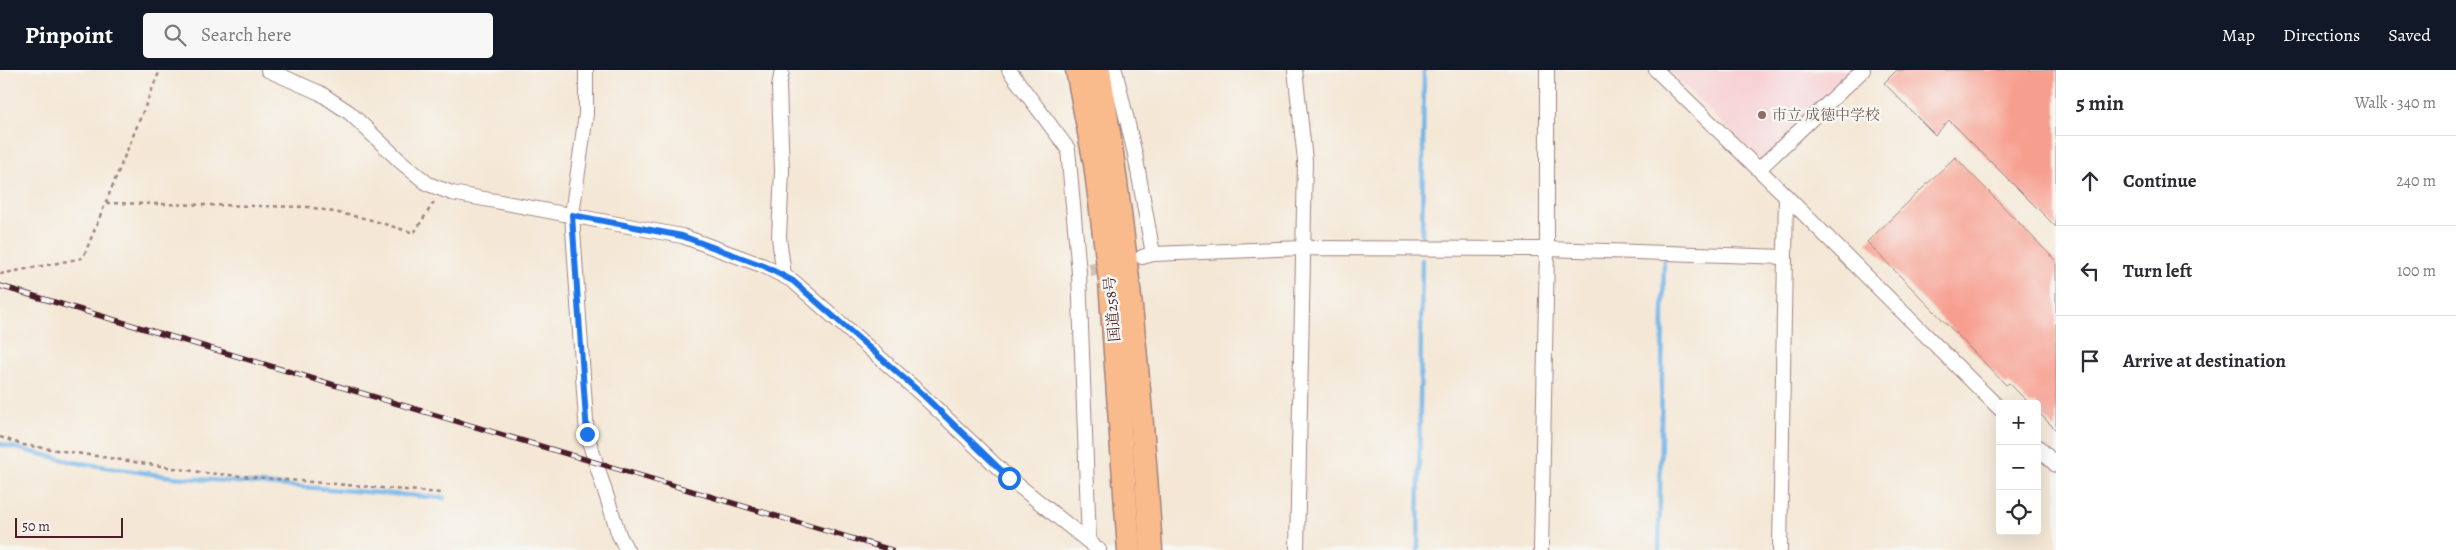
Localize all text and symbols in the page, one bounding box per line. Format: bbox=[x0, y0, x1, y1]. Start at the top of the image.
search box bbox=[143, 13, 493, 58]
text: Pinpoint bbox=[25, 19, 113, 51]
icon: search bbox=[161, 21, 189, 49]
text: Search here bbox=[201, 22, 291, 48]
text: Map bbox=[2222, 23, 2255, 47]
text: Directions bbox=[2283, 23, 2360, 47]
text: Saved bbox=[2388, 23, 2431, 47]
text: 5 min bbox=[2076, 89, 2124, 117]
text: Walk · 340 m bbox=[2355, 92, 2436, 114]
place label: 市立 成徳中学校 bbox=[1772, 105, 1880, 125]
marker: 市立 成徳中学校 bbox=[1756, 109, 1768, 121]
icon: ahead bbox=[2076, 167, 2104, 195]
text: Continue bbox=[2123, 168, 2197, 194]
text: 240 m bbox=[2396, 170, 2436, 192]
icon: left bbox=[2076, 257, 2104, 285]
text: Turn left bbox=[2123, 258, 2192, 284]
text: 100 m bbox=[2397, 260, 2436, 282]
street label: 国道258号 bbox=[1099, 275, 1125, 343]
icon: arrive bbox=[2076, 347, 2104, 375]
text: Arrive at destination bbox=[2123, 348, 2286, 374]
map controls bbox=[1996, 400, 2041, 535]
button: + bbox=[1996, 400, 2041, 445]
route end bbox=[576, 423, 599, 446]
button: − bbox=[1996, 445, 2041, 490]
route start bbox=[998, 467, 1021, 490]
button: locate bbox=[1996, 490, 2041, 535]
scale bar bbox=[15, 515, 122, 538]
text: 50 m bbox=[22, 517, 50, 536]

